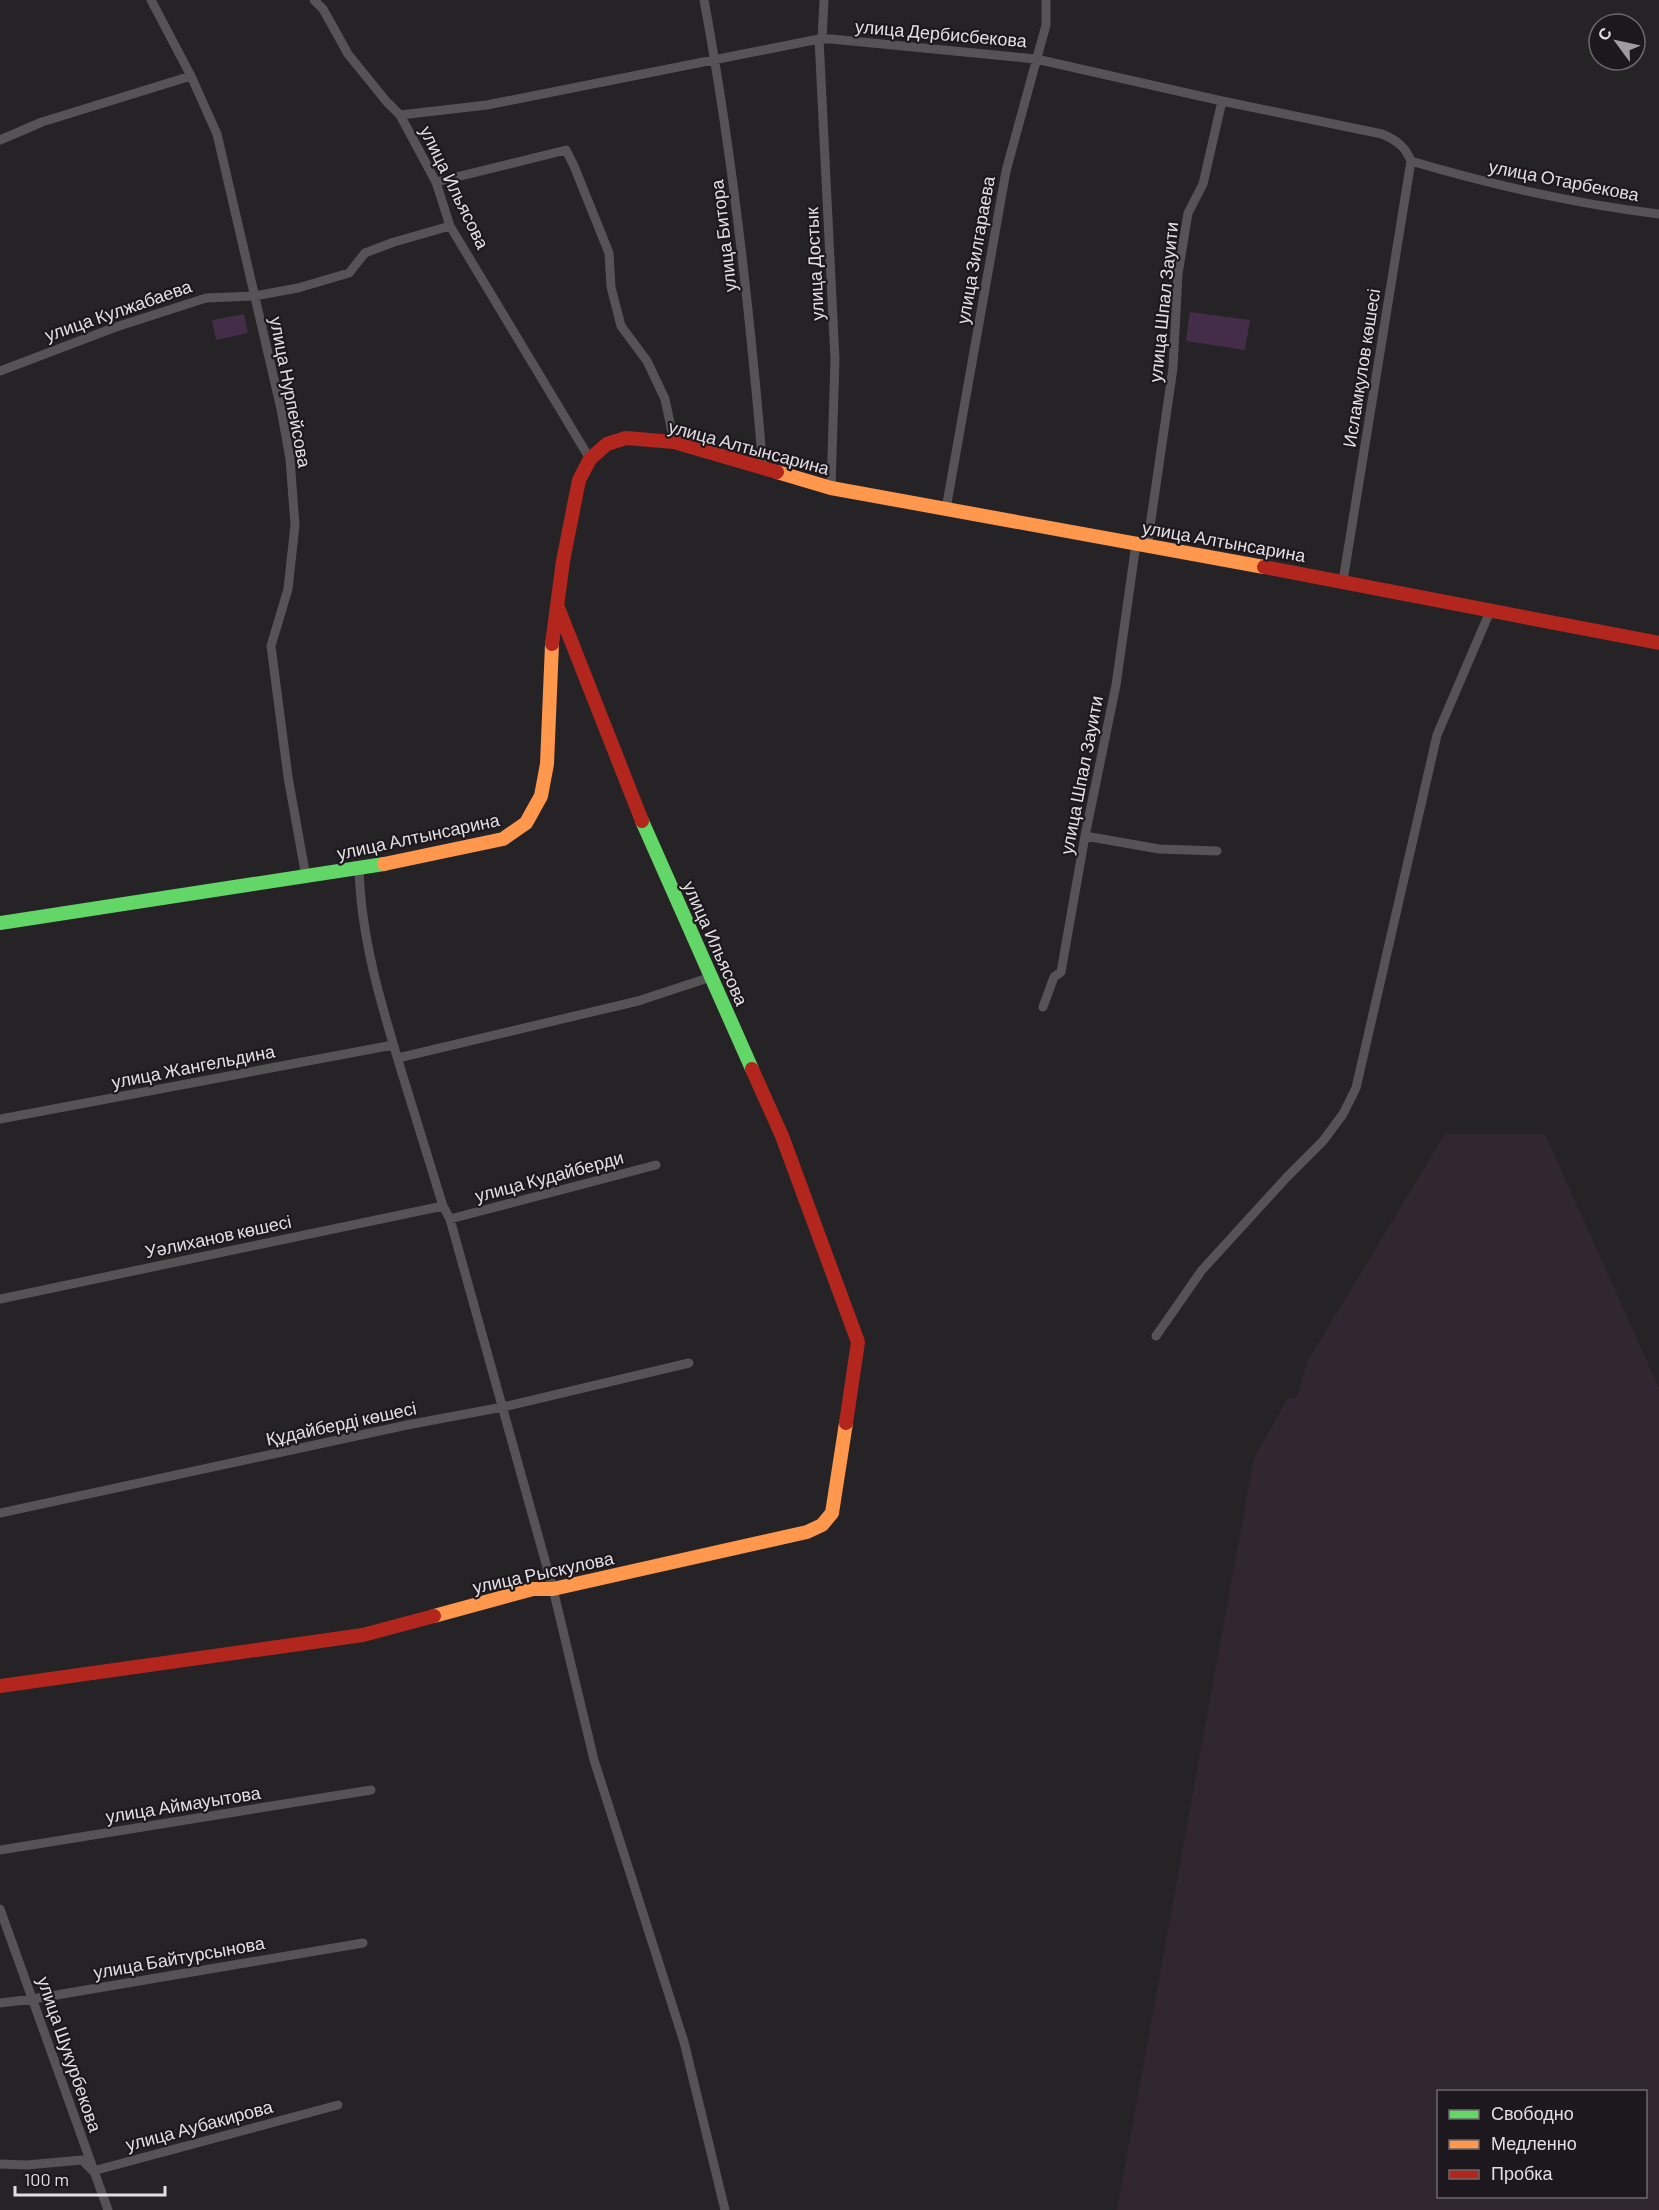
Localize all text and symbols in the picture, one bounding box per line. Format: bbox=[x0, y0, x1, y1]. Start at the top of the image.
north arrow bbox=[1587, 12, 1647, 72]
street label: улица Дербисбекова bbox=[854, 15, 1029, 52]
text: С bbox=[1593, 23, 1615, 44]
street label: улица Ильясова bbox=[416, 122, 495, 253]
street label: улица Отарбекова bbox=[1487, 155, 1642, 206]
street label: улица Зилгараева bbox=[951, 173, 999, 326]
street label: улица Битора bbox=[705, 178, 741, 293]
street label: улица Достык bbox=[800, 207, 828, 321]
street label: улица Шпал Зауити bbox=[1144, 221, 1182, 383]
street label: улица Кулжабаева bbox=[42, 274, 195, 345]
street label: Исламқулов көшесі bbox=[1338, 287, 1384, 449]
street label: улица Нурпейсова bbox=[266, 315, 317, 470]
street label: улица Алтынсарина bbox=[666, 415, 833, 479]
street label: улица Алтынсарина bbox=[1140, 516, 1308, 566]
street label: улица Шпал Зауити bbox=[1055, 694, 1107, 856]
street label: улица Алтынсарина bbox=[335, 808, 502, 864]
street label: улица Ильясова bbox=[679, 877, 754, 1010]
street label: улица Жангельдина bbox=[110, 1039, 277, 1093]
street label: улица Кудайберди bbox=[472, 1146, 626, 1206]
street label: Уәлиханов көшесі bbox=[143, 1210, 293, 1262]
street label: Құдайберді көшесі bbox=[264, 1396, 418, 1450]
street label: улица Рыскулова bbox=[470, 1546, 617, 1598]
street label: улица Аймауытова bbox=[104, 1781, 263, 1827]
street label: улица Байтурсынова bbox=[92, 1931, 267, 1983]
street label: улица Шукурбекова bbox=[33, 1973, 107, 2136]
legend bbox=[1437, 2090, 1647, 2198]
street label: улица Аубакирова bbox=[123, 2095, 276, 2155]
text: Свободно bbox=[1491, 2102, 1574, 2124]
text: Медленно bbox=[1491, 2132, 1577, 2154]
scale bar bbox=[15, 2159, 165, 2197]
text: Пробка bbox=[1491, 2162, 1554, 2184]
text: 100 m bbox=[24, 2168, 69, 2190]

